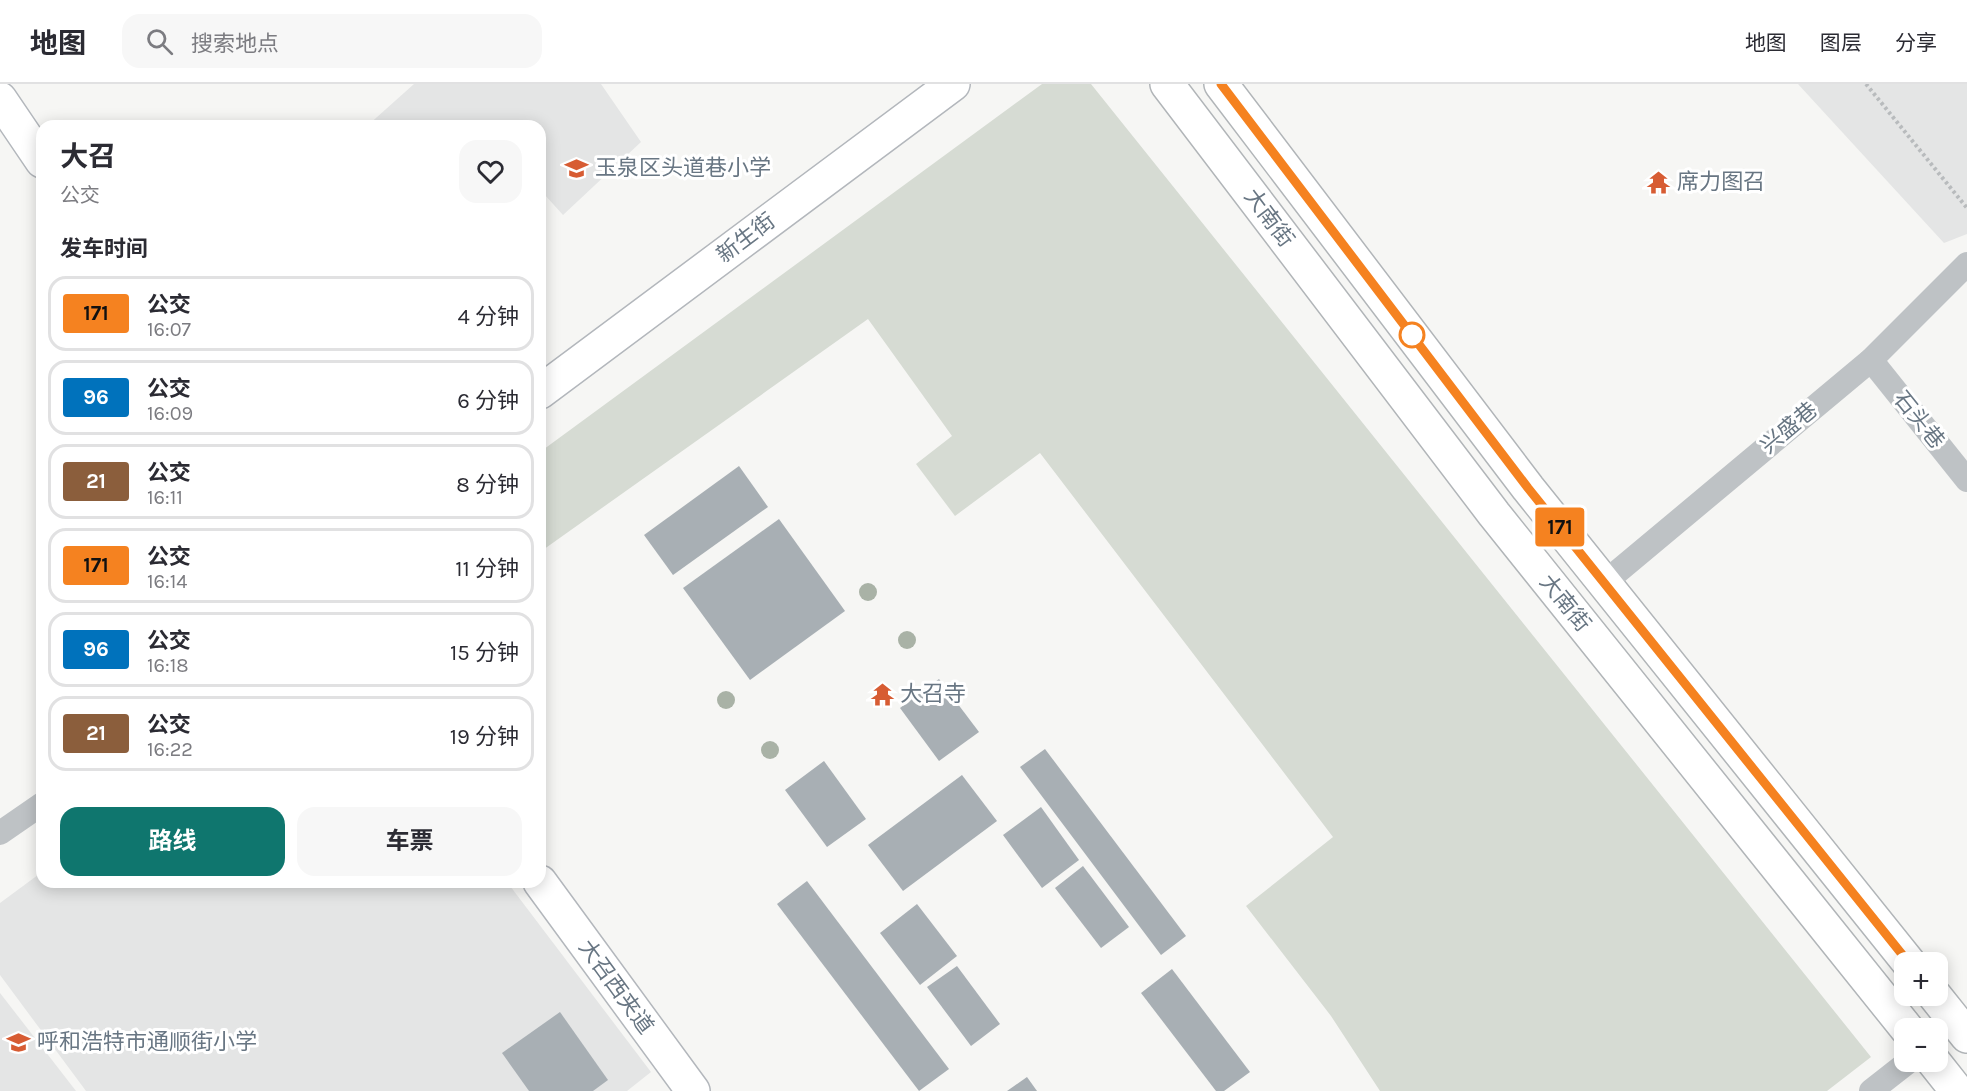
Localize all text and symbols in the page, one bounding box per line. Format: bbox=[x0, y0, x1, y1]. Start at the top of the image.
search box bbox=[122, 14, 542, 68]
icon: search bbox=[143, 25, 176, 58]
text: 地图 bbox=[30, 27, 86, 60]
text: 搜索地点 bbox=[191, 31, 279, 57]
text: 地图 bbox=[1745, 31, 1787, 55]
text: 图层 bbox=[1820, 31, 1862, 55]
text: 分享 bbox=[1895, 31, 1937, 55]
text: 大召 bbox=[60, 140, 116, 173]
button: heart bbox=[459, 140, 522, 203]
school or university icon: 玉泉区头道巷小学 bbox=[564, 155, 590, 181]
place label: 玉泉区头道巷小学 bbox=[595, 155, 771, 181]
temple icon: 席力图召 bbox=[1646, 169, 1672, 195]
place label: 席力图召 bbox=[1677, 169, 1765, 195]
text: 公交 bbox=[60, 184, 100, 207]
street label: 大南街 bbox=[1239, 184, 1299, 252]
street label: 新生街 bbox=[712, 208, 780, 268]
text: 发车时间 bbox=[60, 236, 148, 262]
text: 公交 bbox=[147, 292, 191, 318]
text: 171 bbox=[83, 301, 109, 325]
text: 4 分钟 bbox=[457, 304, 519, 330]
text: 16:07 bbox=[147, 318, 191, 341]
unlabelled marker bbox=[1399, 322, 1425, 348]
text: 公交 bbox=[147, 376, 191, 402]
text: 96 bbox=[83, 385, 109, 409]
street label: 石头巷 bbox=[1888, 386, 1950, 454]
text: 6 分钟 bbox=[457, 388, 519, 414]
street label: 兴盛巷 bbox=[1755, 397, 1823, 459]
text: 16:09 bbox=[147, 402, 193, 425]
text: 公交 bbox=[147, 460, 191, 486]
text: 21 bbox=[86, 469, 106, 493]
text: 8 分钟 bbox=[456, 472, 519, 498]
text: 16:11 bbox=[147, 486, 183, 509]
line badge: 171 bbox=[1526, 508, 1594, 546]
text: 171 bbox=[1547, 515, 1573, 539]
text: 公交 bbox=[147, 544, 191, 570]
text: 171 bbox=[83, 553, 109, 577]
text: 11 分钟 bbox=[455, 556, 519, 582]
street label: 大南街 bbox=[1534, 569, 1596, 637]
text: 16:14 bbox=[147, 570, 187, 593]
text: 公交 bbox=[147, 628, 191, 654]
text: 96 bbox=[83, 637, 109, 661]
text: 15 分钟 bbox=[450, 640, 519, 666]
text: 16:18 bbox=[147, 654, 189, 677]
temple icon: 大召寺 bbox=[869, 681, 895, 707]
place label: 大召寺 bbox=[900, 681, 966, 707]
text: 公交 bbox=[147, 712, 191, 738]
text: 21 bbox=[86, 721, 106, 745]
text: 19 分钟 bbox=[450, 724, 519, 750]
text: 16:22 bbox=[147, 738, 193, 761]
button: 路线 bbox=[60, 807, 285, 876]
button: 车票 bbox=[297, 807, 522, 876]
street label: 大召西夹道 bbox=[573, 935, 659, 1039]
map controls bbox=[1894, 952, 1948, 1072]
button: + bbox=[1894, 952, 1948, 1006]
button: − bbox=[1894, 1018, 1948, 1072]
school or university icon: 呼和浩特市通顺街小学 bbox=[6, 1029, 32, 1055]
place label: 呼和浩特市通顺街小学 bbox=[37, 1029, 257, 1055]

